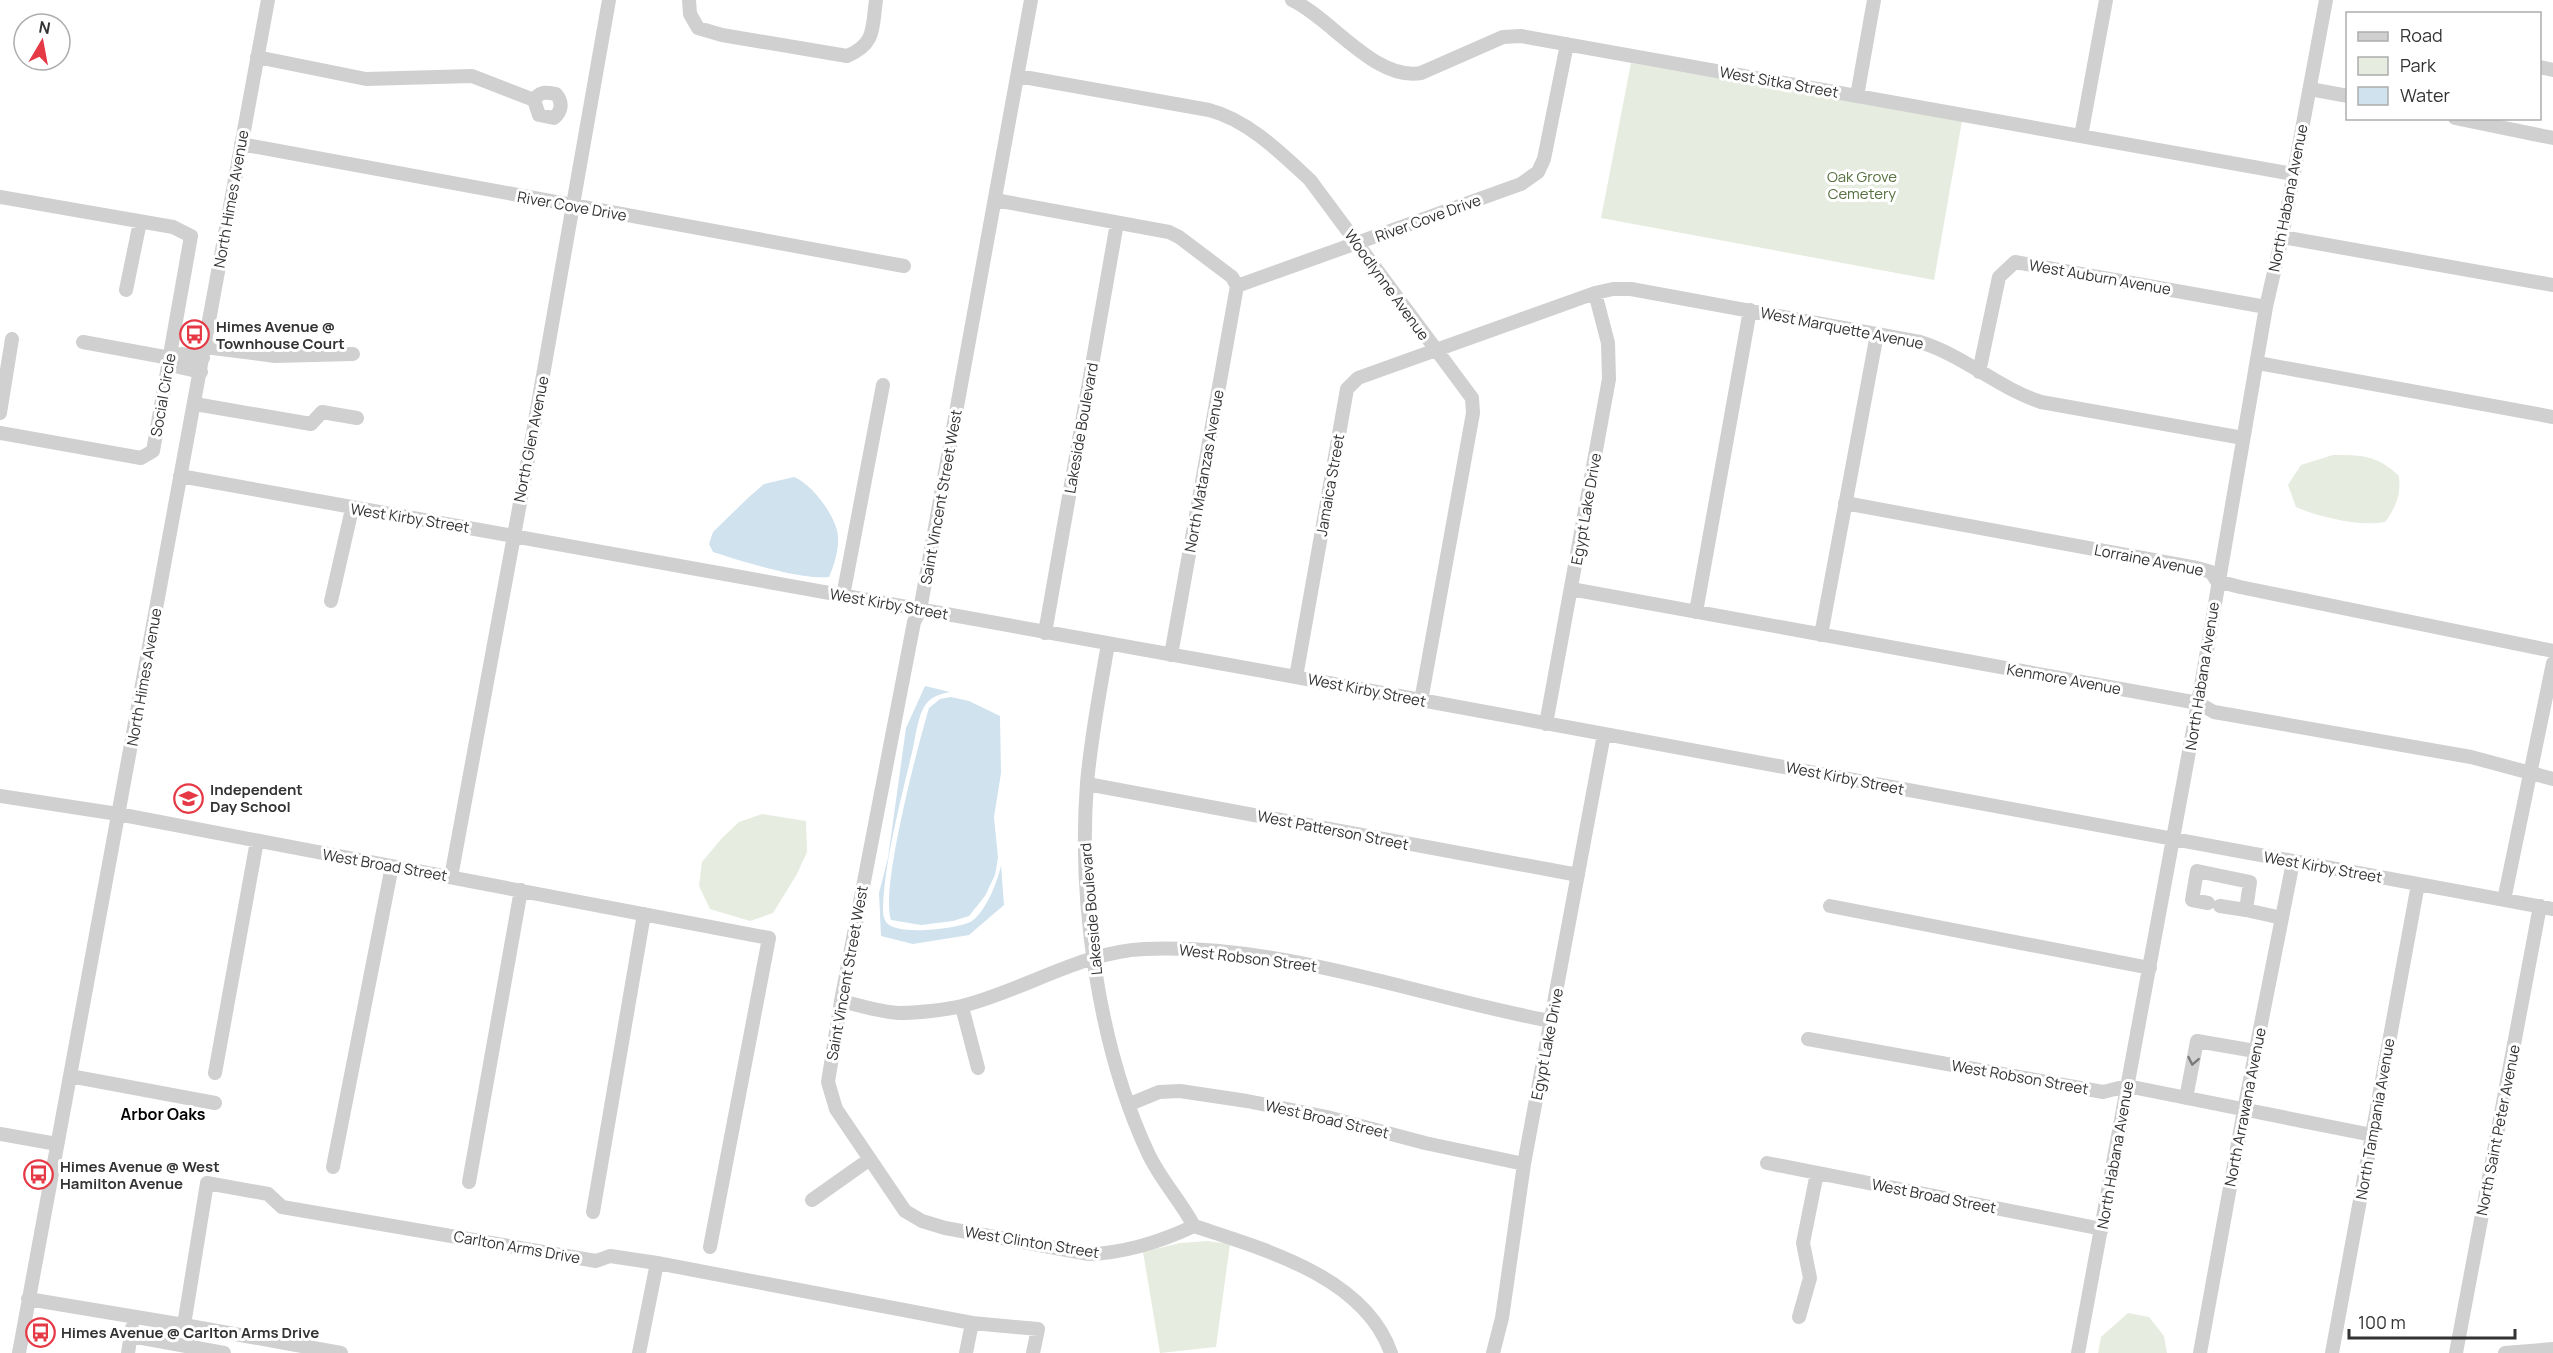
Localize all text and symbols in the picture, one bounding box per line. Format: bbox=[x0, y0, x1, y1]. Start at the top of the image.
north arrow bbox=[12, 12, 72, 72]
legend bbox=[2346, 12, 2541, 120]
text: N bbox=[37, 15, 52, 39]
text: Road bbox=[2400, 23, 2443, 47]
text: Park bbox=[2400, 53, 2437, 77]
street label: West Sitka Street bbox=[1718, 61, 1840, 103]
text: Water bbox=[2400, 83, 2450, 107]
street label: North Habana Avenue bbox=[2263, 122, 2313, 274]
street label: North Himes Avenue bbox=[209, 128, 254, 270]
park label: Oak Grove Cemetery bbox=[1827, 166, 1897, 204]
street label: River Cove Drive bbox=[516, 186, 629, 226]
street label: River Cove Drive bbox=[1372, 189, 1484, 247]
street label: Woodlynne Avenue bbox=[1340, 225, 1434, 345]
street label: West Auburn Avenue bbox=[2027, 254, 2173, 300]
street label: West Marquette Avenue bbox=[1759, 302, 1926, 354]
place label: Himes Avenue @ Townhouse Court bbox=[216, 316, 345, 354]
bus stop icon: Himes Avenue @ Townhouse Court bbox=[179, 319, 211, 351]
street label: Social Circle bbox=[145, 351, 181, 438]
street label: Lakeside Boulevard bbox=[1059, 361, 1103, 495]
street label: North Glen Avenue bbox=[508, 374, 554, 504]
street label: North Matanzas Avenue bbox=[1179, 388, 1229, 554]
street label: Saint Vincent Street West bbox=[915, 408, 967, 586]
street label: Jamaica Street bbox=[1311, 432, 1349, 538]
street label: Egypt Lake Drive bbox=[1566, 451, 1606, 567]
street label: West Kirby Street bbox=[349, 498, 471, 538]
street label: Lorraine Avenue bbox=[2093, 539, 2206, 581]
street label: West Kirby Street bbox=[828, 583, 950, 625]
street label: North Habana Avenue bbox=[2180, 600, 2224, 752]
street label: North Himes Avenue bbox=[122, 606, 167, 748]
street label: Kenmore Avenue bbox=[2005, 659, 2123, 699]
street label: West Kirby Street bbox=[1306, 668, 1428, 712]
street label: West Kirby Street bbox=[1784, 756, 1906, 800]
place label: Independent Day School bbox=[210, 779, 303, 817]
school or university icon: Independent Day School bbox=[173, 782, 205, 814]
street label: West Patterson Street bbox=[1256, 805, 1410, 855]
street label: Lakeside Boulevard bbox=[1075, 842, 1107, 976]
street label: West Broad Street bbox=[321, 844, 449, 886]
street label: West Kirby Street bbox=[2262, 846, 2384, 888]
street label: Saint Vincent Street West bbox=[821, 884, 873, 1062]
street label: West Robson Street bbox=[1178, 939, 1318, 977]
street label: Egypt Lake Drive bbox=[1526, 986, 1568, 1102]
street label: North Arrawana Avenue bbox=[2219, 1026, 2271, 1188]
street label: North Tampania Avenue bbox=[2350, 1036, 2400, 1201]
street label: North Saint Peter Avenue bbox=[2471, 1043, 2525, 1217]
street label: West Robson Street bbox=[1950, 1055, 2090, 1099]
one-way arrow bbox=[2187, 1055, 2200, 1065]
street label: North Habana Avenue bbox=[2092, 1079, 2138, 1231]
street label: West Broad Street bbox=[1263, 1095, 1391, 1143]
district label: Arbor Oaks bbox=[121, 1103, 206, 1125]
place label: Himes Avenue @ West Hamilton Avenue bbox=[60, 1156, 220, 1194]
bus stop icon: Himes Avenue @ West Hamilton Avenue bbox=[23, 1159, 55, 1191]
street label: West Broad Street bbox=[1870, 1174, 1998, 1218]
street label: West Clinton Street bbox=[963, 1221, 1101, 1263]
street label: Carlton Arms Drive bbox=[452, 1226, 582, 1268]
scale bar bbox=[2349, 1302, 2516, 1340]
text: 100 m bbox=[2358, 1310, 2406, 1334]
bus stop icon: Himes Avenue @ Carlton Arms Drive bbox=[24, 1316, 56, 1348]
place label: Himes Avenue @ Carlton Arms Drive bbox=[61, 1322, 319, 1343]

